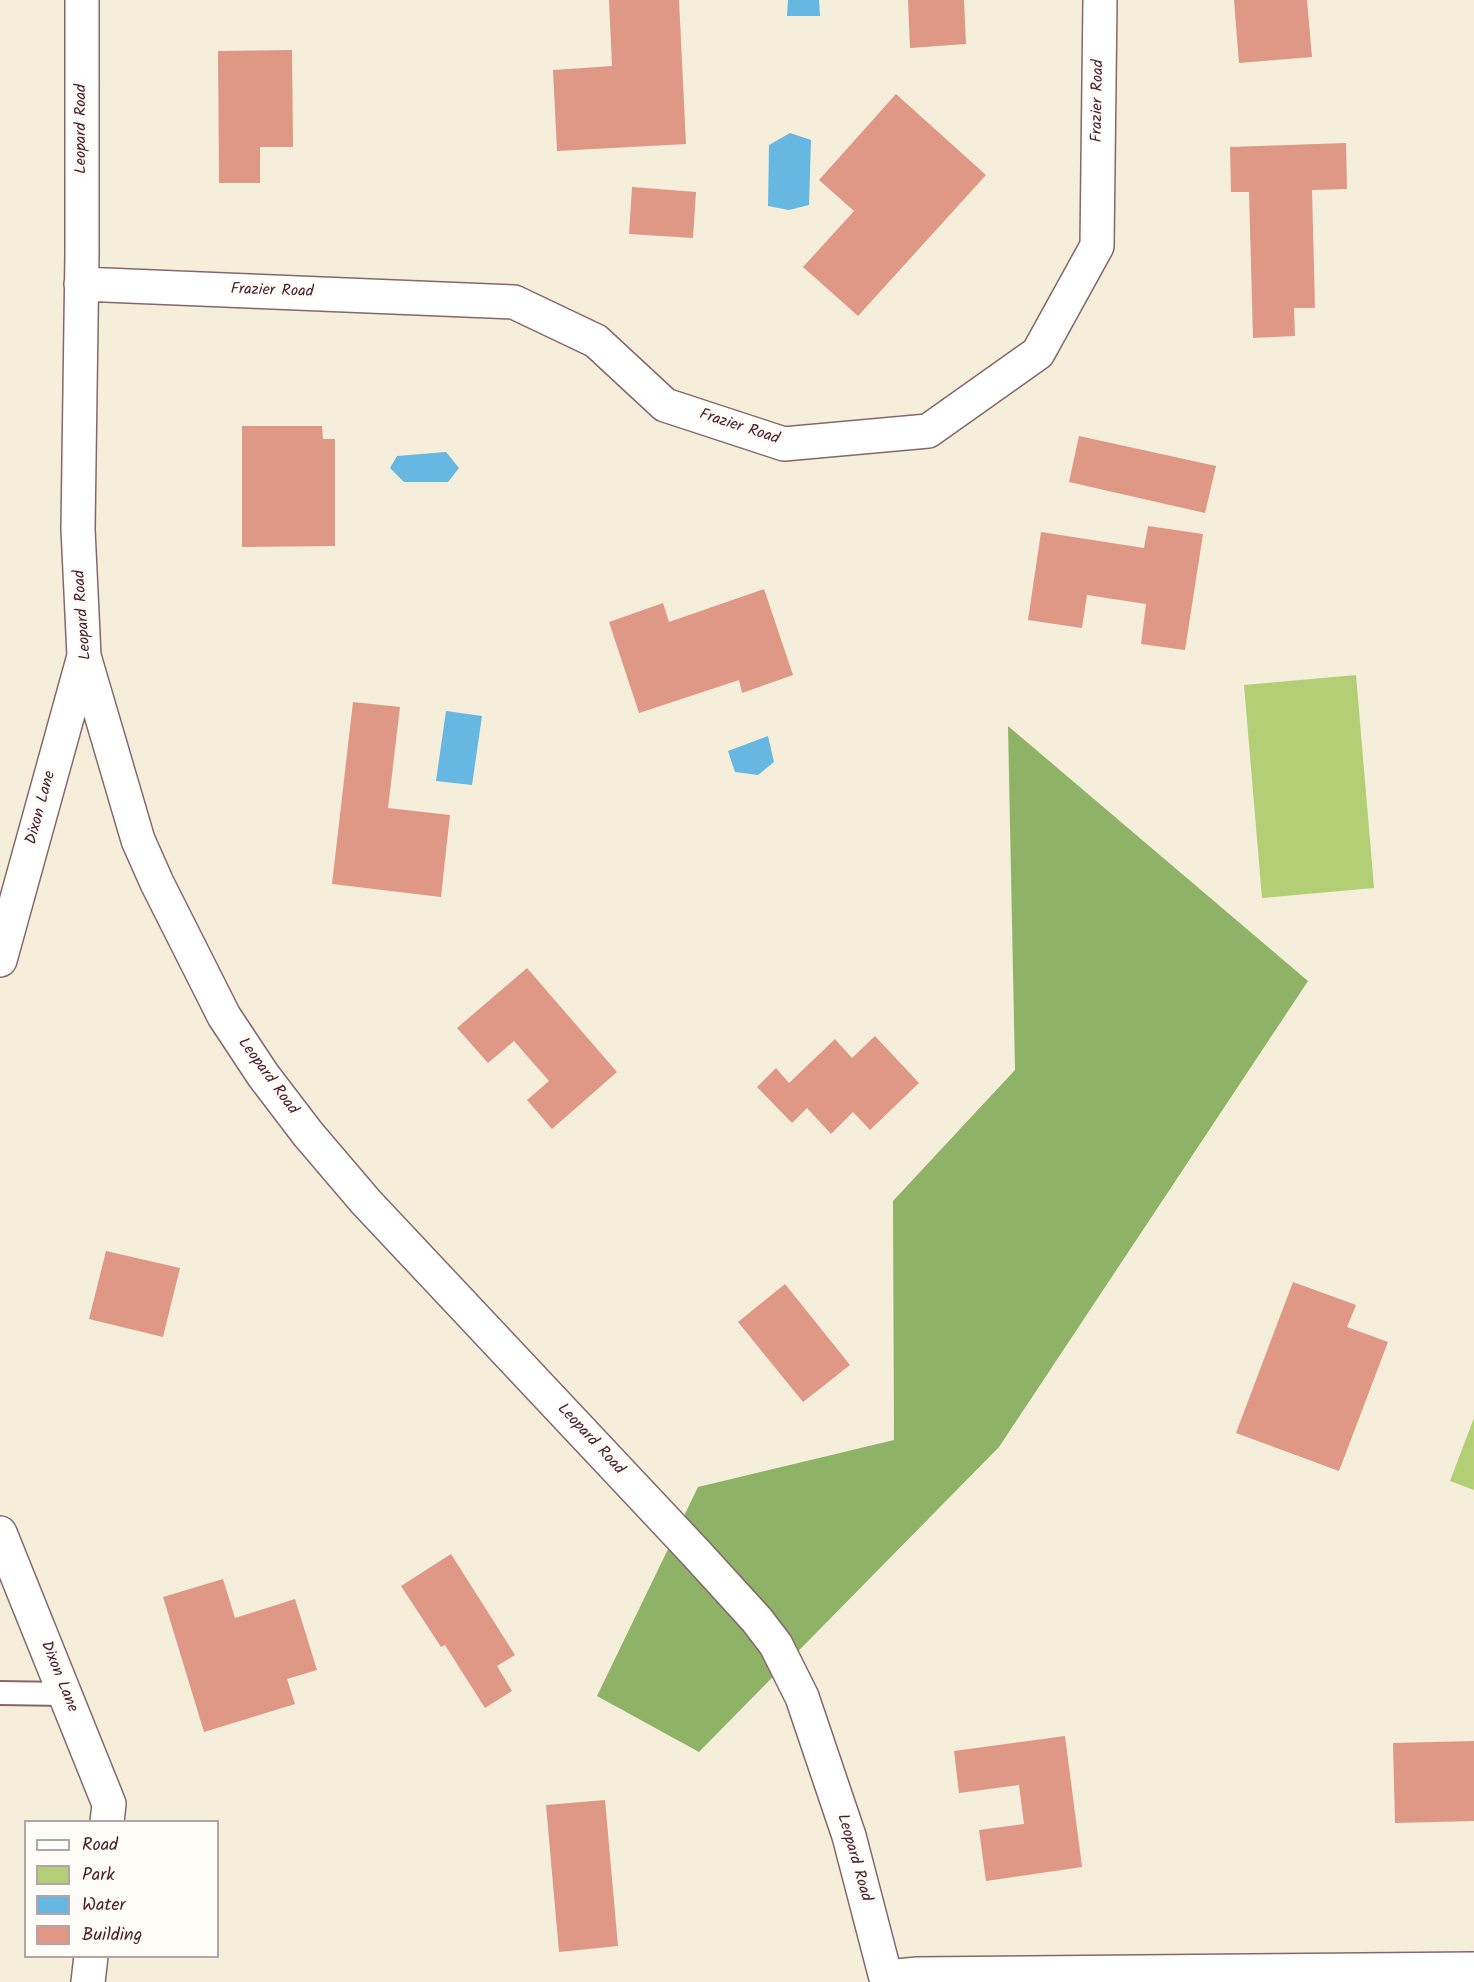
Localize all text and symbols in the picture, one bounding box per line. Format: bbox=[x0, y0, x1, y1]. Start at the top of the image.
street label: Frazier Road bbox=[1089, 59, 1109, 143]
street label: Leopard Road bbox=[72, 84, 92, 174]
street label: Frazier Road bbox=[230, 281, 314, 303]
street label: Frazier Road bbox=[697, 406, 781, 450]
street label: Leopard Road bbox=[71, 569, 97, 661]
street label: Dixon Lane bbox=[23, 769, 61, 847]
street label: Leopard Road bbox=[233, 1035, 301, 1119]
street label: Leopard Road bbox=[552, 1401, 628, 1479]
street label: Dixon Lane bbox=[35, 1639, 81, 1715]
street label: Leopard Road bbox=[831, 1812, 875, 1904]
legend bbox=[24, 1820, 219, 1958]
text: Road bbox=[82, 1831, 118, 1860]
text: Park bbox=[82, 1861, 115, 1890]
text: Water bbox=[82, 1891, 126, 1920]
text: Building bbox=[82, 1921, 142, 1950]

